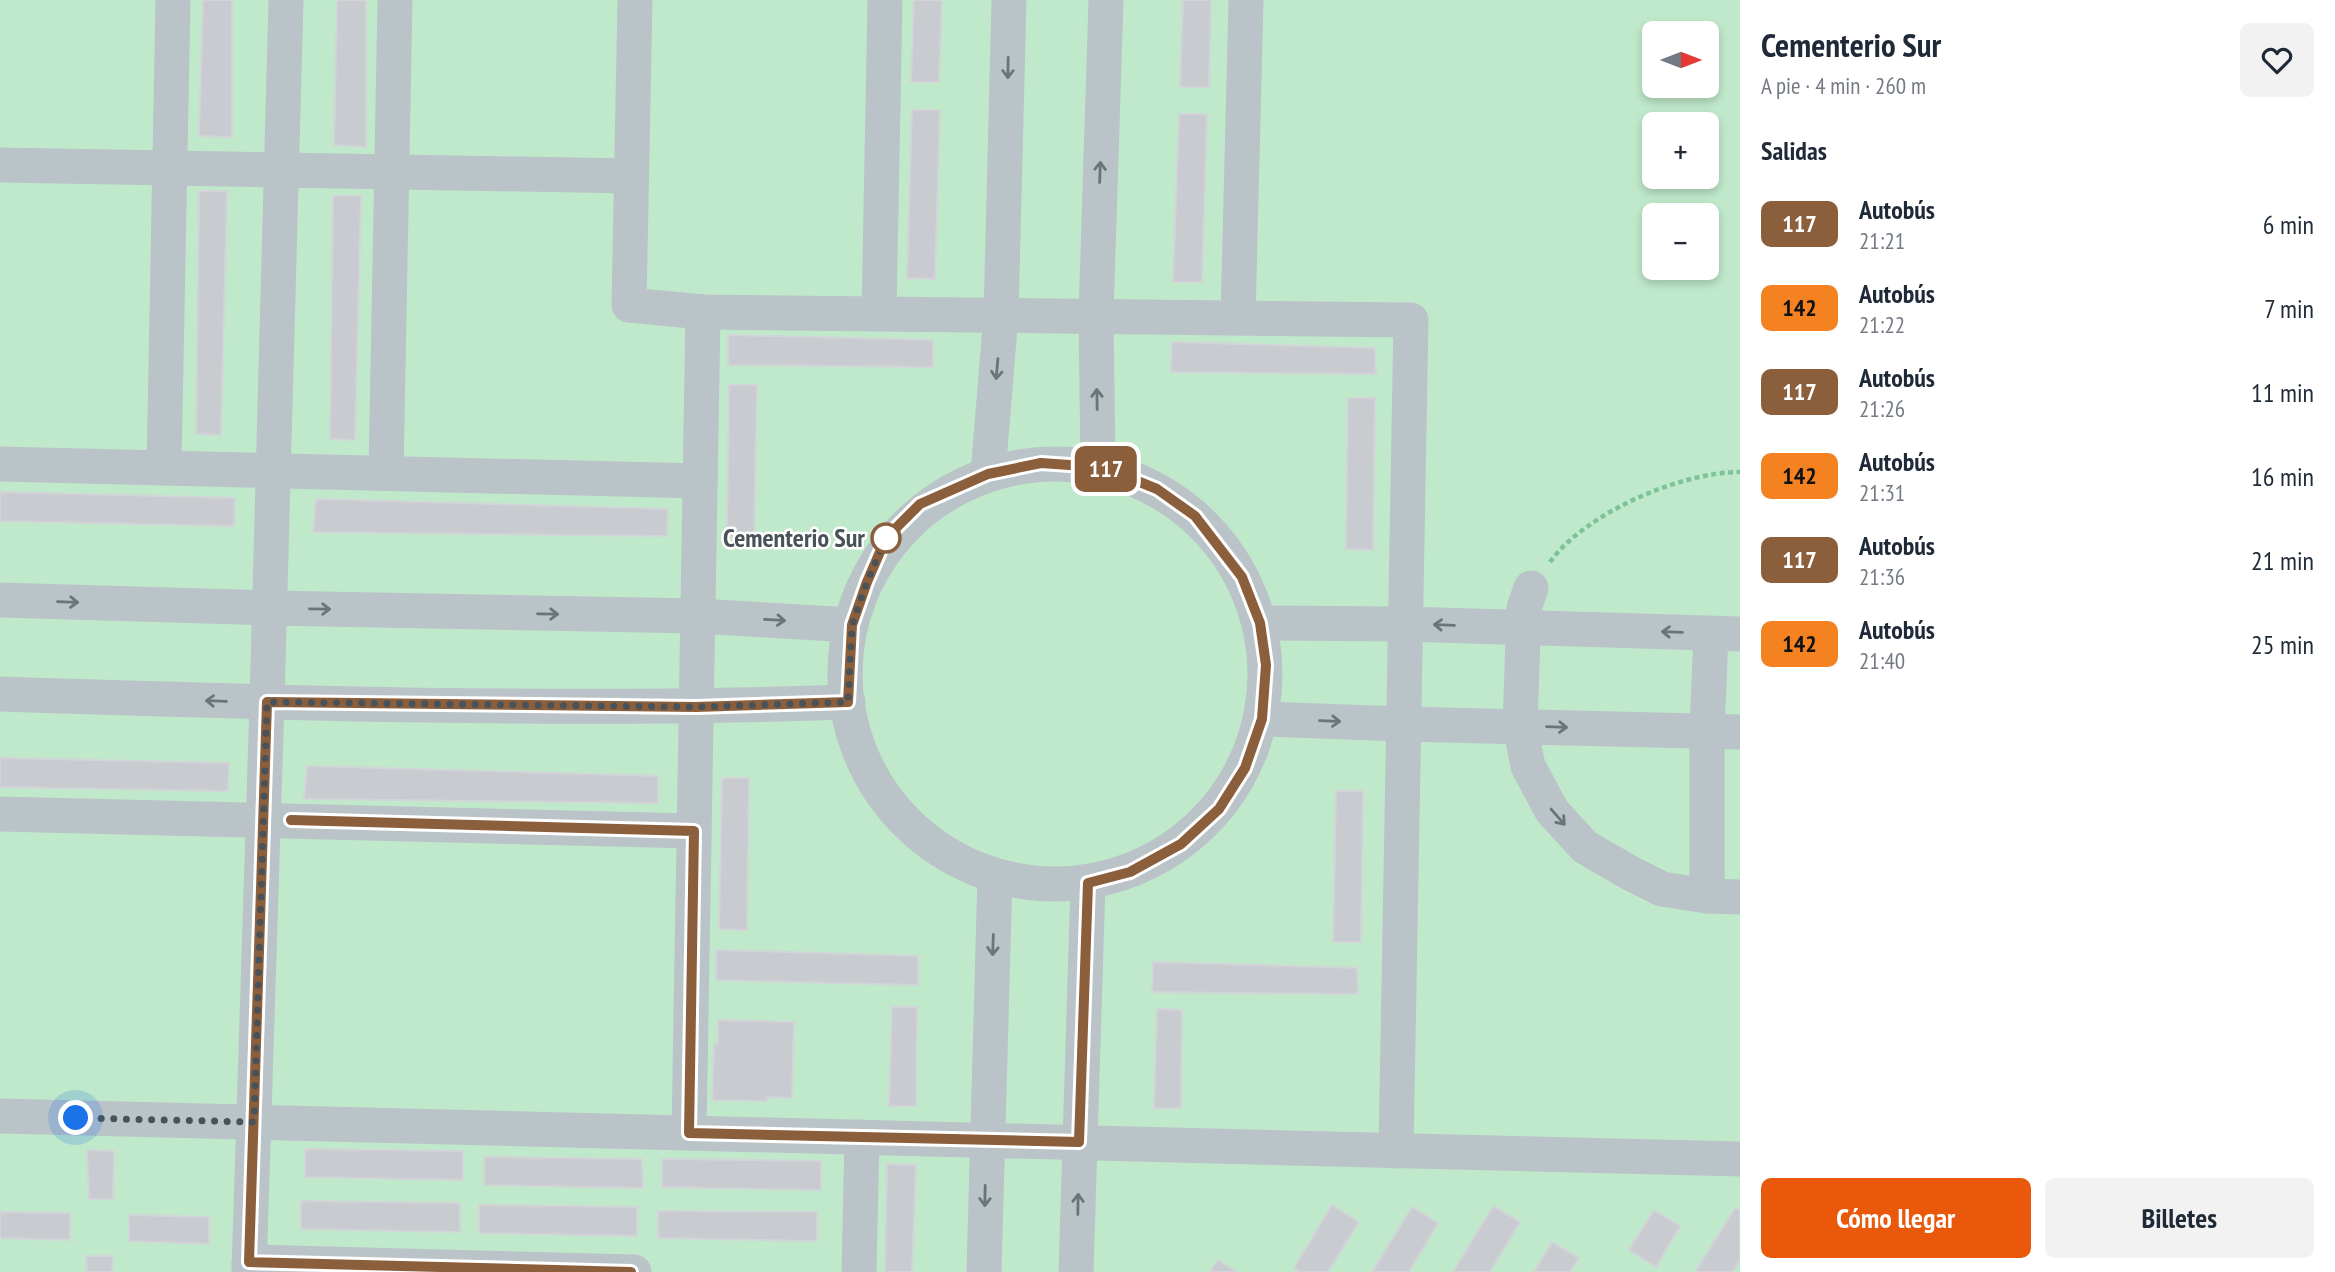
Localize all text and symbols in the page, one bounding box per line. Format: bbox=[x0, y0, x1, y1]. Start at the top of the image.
north arrow bbox=[1642, 21, 1718, 98]
map controls bbox=[1642, 21, 1719, 280]
text: Cementerio Sur bbox=[1761, 23, 1941, 66]
button: heart bbox=[2240, 23, 2314, 97]
one-way arrow bbox=[1001, 56, 1014, 79]
text: A pie · 4 min · 260 m bbox=[1761, 71, 1926, 100]
button: + bbox=[1642, 112, 1719, 189]
text: Salidas bbox=[1761, 134, 1827, 167]
one-way arrow bbox=[1094, 160, 1107, 183]
text: Autobús bbox=[1859, 193, 1935, 226]
button: − bbox=[1642, 203, 1719, 280]
text: 117 bbox=[1782, 208, 1817, 239]
text: 6 min bbox=[2263, 208, 2314, 241]
text: 21:21 bbox=[1859, 226, 1905, 255]
text: Autobús bbox=[1859, 277, 1935, 310]
text: 142 bbox=[1782, 292, 1817, 323]
text: 7 min bbox=[2264, 292, 2314, 325]
text: 21:22 bbox=[1859, 310, 1905, 339]
one-way arrow bbox=[990, 357, 1003, 380]
text: Autobús bbox=[1859, 361, 1935, 394]
text: 117 bbox=[1782, 376, 1817, 407]
text: 11 min bbox=[2251, 376, 2314, 409]
one-way arrow bbox=[1090, 388, 1104, 411]
text: 21:26 bbox=[1859, 394, 1905, 423]
text: Autobús bbox=[1859, 445, 1935, 478]
line badge: 117 bbox=[1066, 446, 1146, 492]
text: 117 bbox=[1089, 453, 1123, 484]
text: 142 bbox=[1782, 460, 1817, 491]
text: 16 min bbox=[2251, 460, 2314, 493]
text: 21:31 bbox=[1859, 478, 1905, 507]
place label: Cementerio Sur bbox=[723, 521, 865, 554]
marker: Cementerio Sur bbox=[871, 523, 901, 553]
text: Autobús bbox=[1859, 529, 1935, 562]
text: 117 bbox=[1782, 544, 1817, 575]
text: 21 min bbox=[2251, 544, 2314, 577]
text: 21:36 bbox=[1859, 562, 1905, 591]
one-way arrow bbox=[56, 596, 79, 609]
one-way arrow bbox=[308, 603, 331, 616]
one-way arrow bbox=[536, 607, 559, 620]
text: Autobús bbox=[1859, 613, 1935, 646]
one-way arrow bbox=[763, 614, 786, 627]
one-way arrow bbox=[1433, 619, 1456, 632]
one-way arrow bbox=[1661, 626, 1684, 639]
text: 142 bbox=[1782, 628, 1817, 659]
text: 25 min bbox=[2251, 628, 2314, 661]
text: 21:40 bbox=[1859, 646, 1905, 675]
one-way arrow bbox=[205, 694, 228, 707]
one-way arrow bbox=[1318, 715, 1341, 728]
one-way arrow bbox=[1546, 720, 1569, 733]
one-way arrow bbox=[1550, 808, 1566, 826]
one-way arrow bbox=[986, 933, 999, 956]
your location bbox=[58, 1100, 93, 1135]
button: Cómo llegar bbox=[1761, 1178, 2031, 1258]
button: Billetes bbox=[2045, 1178, 2314, 1258]
one-way arrow bbox=[979, 1185, 992, 1208]
one-way arrow bbox=[1071, 1193, 1085, 1216]

